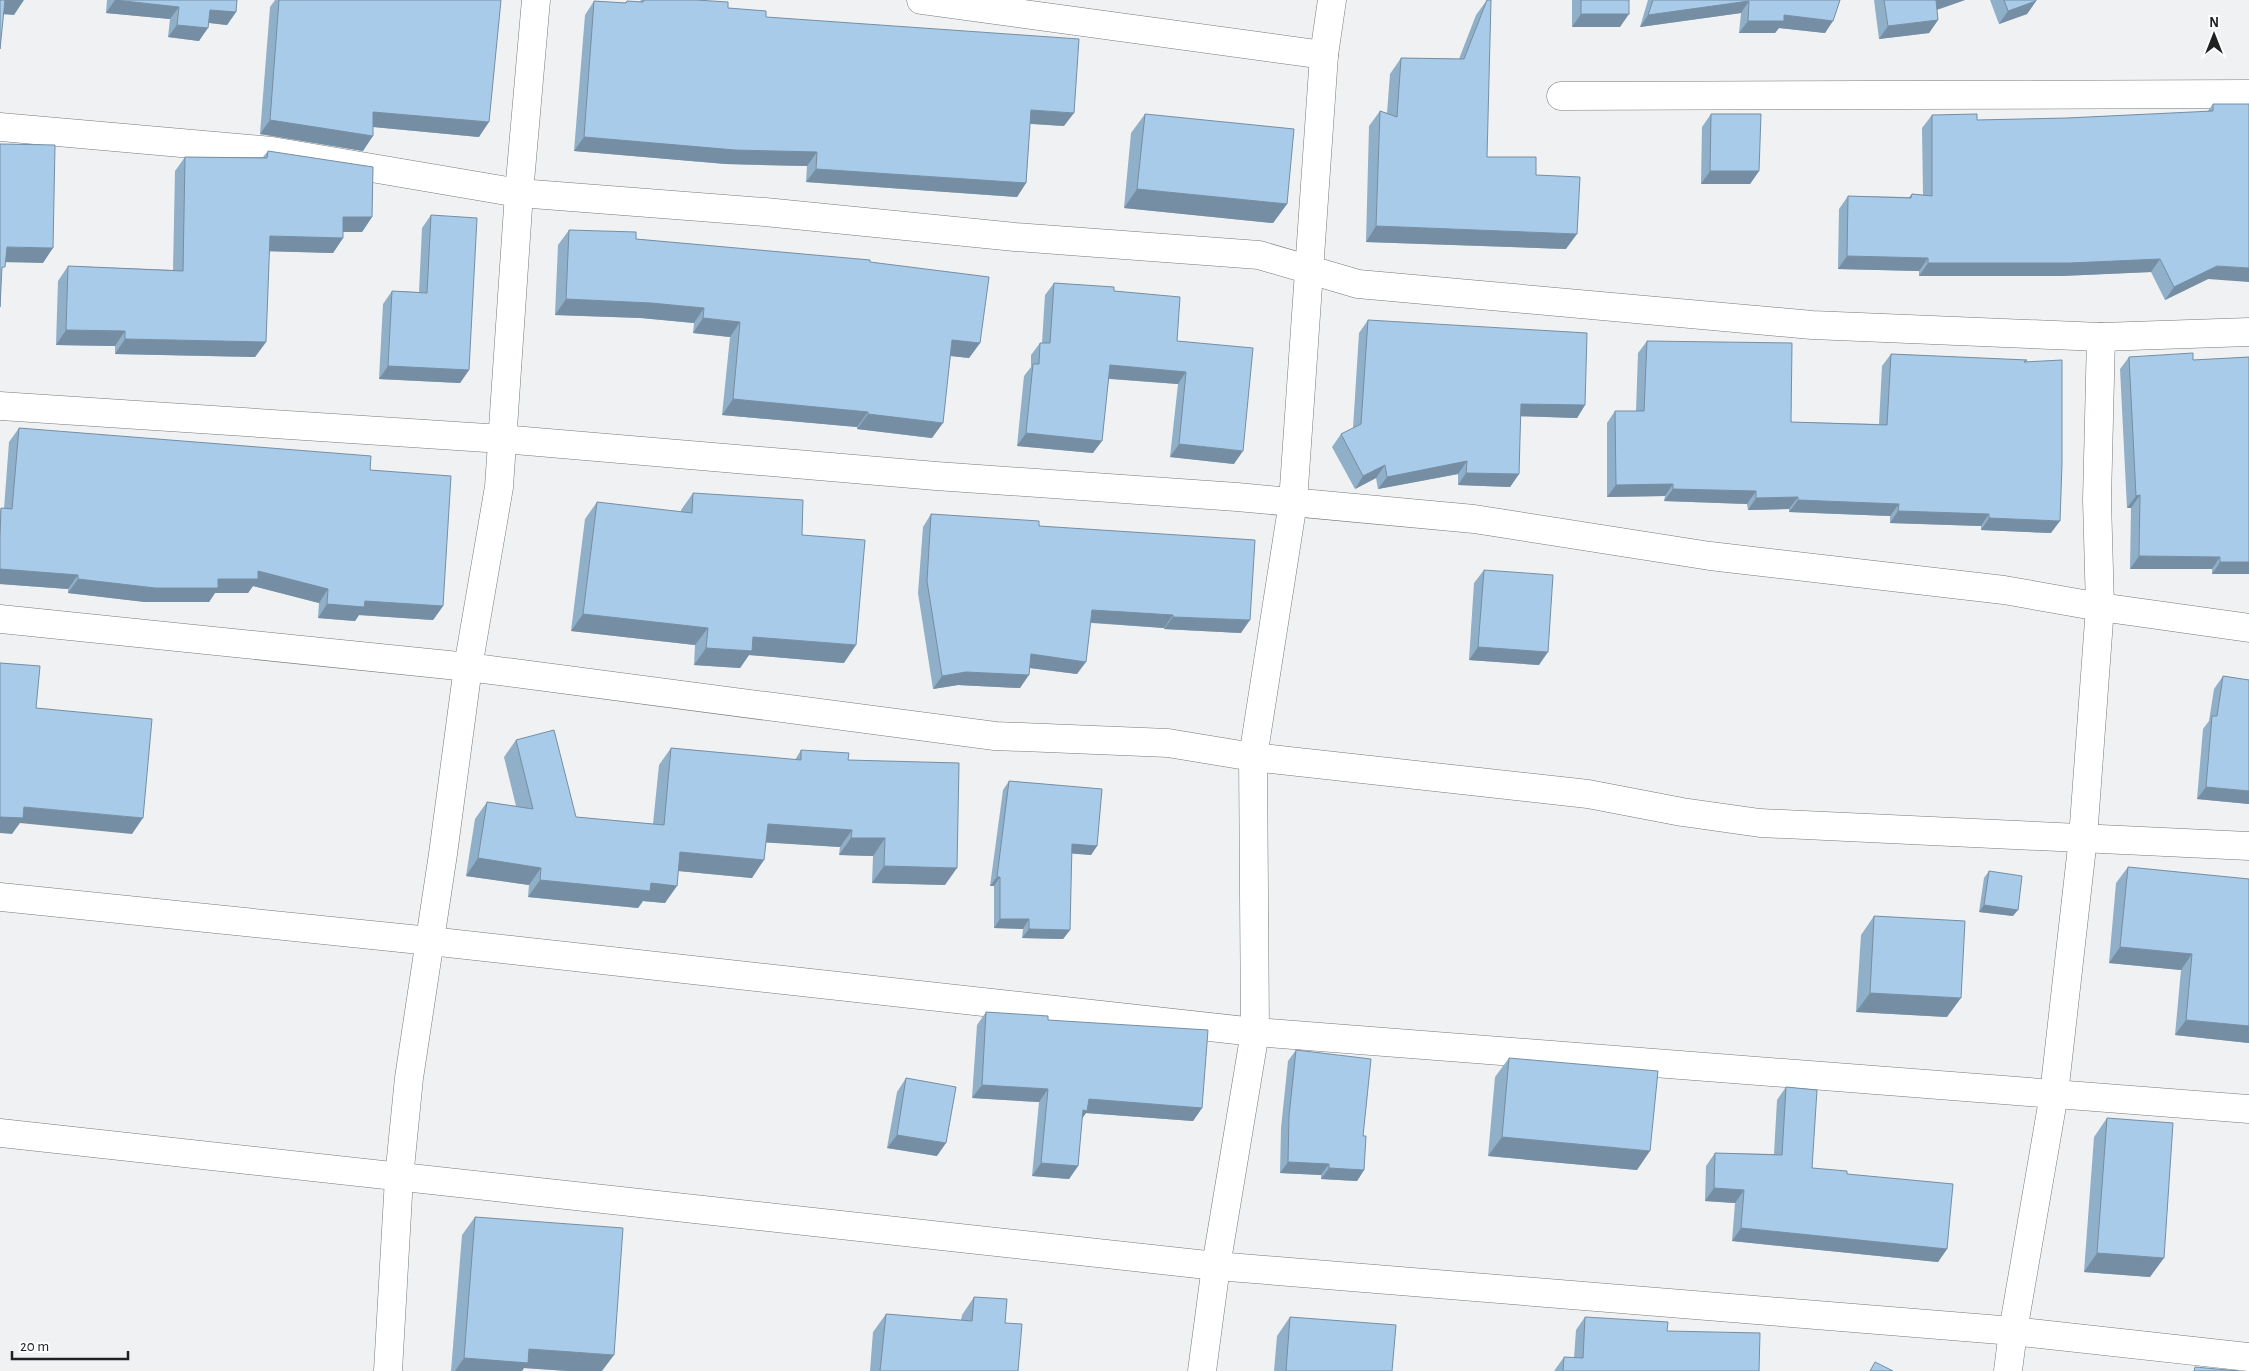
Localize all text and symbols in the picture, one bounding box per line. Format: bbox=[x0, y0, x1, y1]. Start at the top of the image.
north arrow bbox=[2189, 10, 2239, 60]
text: N bbox=[2209, 16, 2219, 30]
scale bar bbox=[12, 1328, 129, 1360]
text: 20 m bbox=[20, 1339, 49, 1354]

